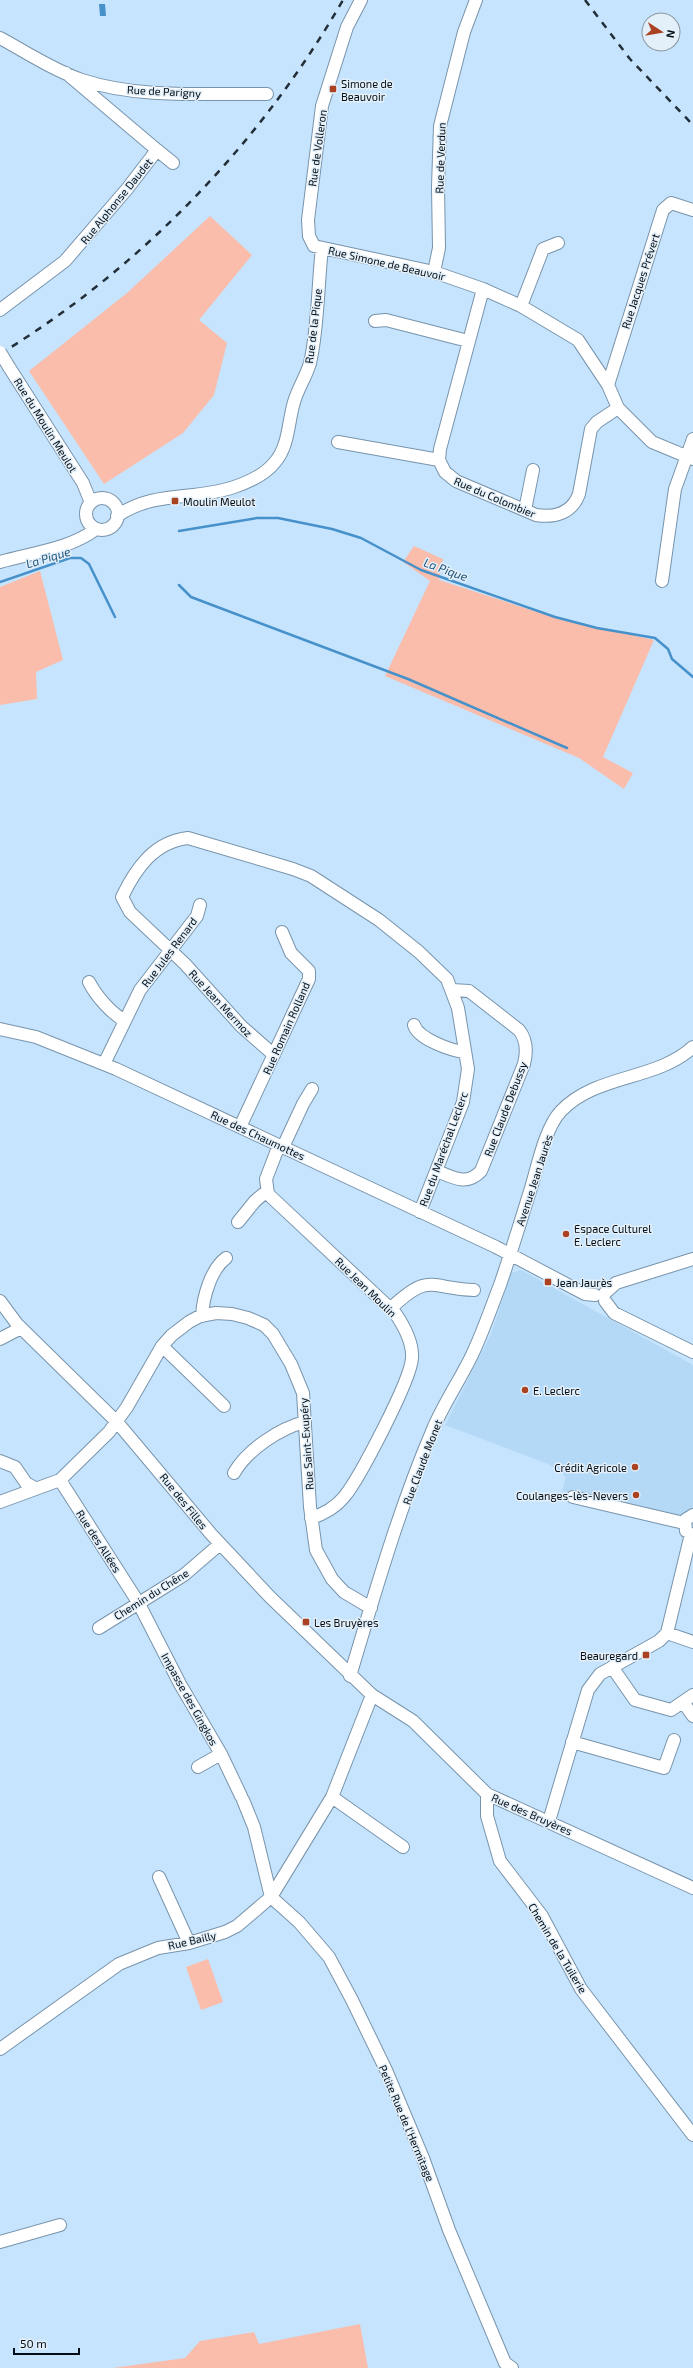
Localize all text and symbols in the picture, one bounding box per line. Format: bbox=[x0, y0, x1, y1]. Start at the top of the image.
north arrow bbox=[641, 12, 681, 52]
text: N bbox=[664, 29, 678, 39]
place label: Simone de Beauvoir bbox=[341, 77, 393, 103]
street label: Rue de Parigny bbox=[127, 83, 202, 99]
marker: Simone de Beauvoir bbox=[328, 84, 338, 94]
street label: Rue de Volleron bbox=[305, 109, 329, 187]
street label: Rue de Verdun bbox=[432, 122, 448, 194]
street label: Rue Alphonse Daudet bbox=[77, 155, 155, 247]
street label: Rue Jacques Prévert bbox=[618, 232, 662, 330]
street label: Rue Simone de Beauvoir bbox=[327, 243, 447, 283]
street label: Rue de la Pique bbox=[302, 288, 324, 364]
street label: Rue du Moulin Meulot bbox=[12, 375, 80, 475]
street label: Rue du Colombier bbox=[452, 474, 538, 520]
place label: Moulin Meulot bbox=[183, 495, 256, 508]
marker: Moulin Meulot bbox=[170, 496, 180, 506]
water label: La Pique bbox=[24, 543, 72, 570]
water label: La Pique bbox=[422, 555, 470, 584]
street label: Rue Jules Renard bbox=[138, 914, 200, 990]
street label: Rue Jean Mermoz bbox=[187, 967, 256, 1040]
street label: Rue Romain Rolland bbox=[260, 980, 312, 1076]
street label: Rue Claude Debussy bbox=[481, 1060, 529, 1158]
street label: Rue du Maréchal Leclerc bbox=[416, 1090, 470, 1208]
street label: Rue des Chaumottes bbox=[209, 1107, 308, 1163]
street label: Avenue Jean Jaurès bbox=[513, 1132, 555, 1227]
place label: Espace Culturel E. Leclerc bbox=[574, 1222, 652, 1248]
marker: Espace Culturel E. Leclerc bbox=[561, 1229, 571, 1239]
street label: Rue Jean Moulin bbox=[333, 1254, 399, 1320]
place label: Jean Jaurès bbox=[556, 1276, 613, 1289]
marker: Jean Jaurès bbox=[543, 1277, 553, 1287]
place label: E. Leclerc bbox=[533, 1384, 580, 1397]
marker: E. Leclerc bbox=[520, 1385, 530, 1395]
street label: Rue Saint-Exupéry bbox=[296, 1397, 316, 1491]
street label: Rue Claude Monet bbox=[400, 1418, 444, 1506]
place label: Crédit Agricole bbox=[554, 1461, 627, 1474]
marker: Crédit Agricole bbox=[630, 1462, 640, 1472]
street label: Rue des Filles bbox=[157, 1470, 211, 1532]
place label: Coulanges-lès-Nevers bbox=[516, 1489, 628, 1502]
marker: Coulanges-lès-Nevers bbox=[631, 1490, 641, 1500]
street label: Rue des Allées bbox=[74, 1507, 124, 1575]
street label: Chemin du Chêne bbox=[111, 1566, 191, 1622]
place label: Les Bruyères bbox=[314, 1616, 379, 1629]
marker: Les Bruyères bbox=[301, 1617, 311, 1627]
place label: Beauregard bbox=[580, 1649, 638, 1662]
street label: Impasse des Gingkos bbox=[159, 1650, 221, 1748]
marker: Beauregard bbox=[641, 1650, 651, 1660]
street label: Rue des Bruyères bbox=[490, 1790, 575, 1838]
street label: Chemin de la Tuilerie bbox=[526, 1901, 590, 1995]
street label: Rue Bailly bbox=[167, 1928, 218, 1952]
street label: Petite Rue de l'Hermitage bbox=[376, 2063, 438, 2183]
scale bar bbox=[14, 2330, 79, 2356]
text: 50 m bbox=[20, 2336, 47, 2350]

